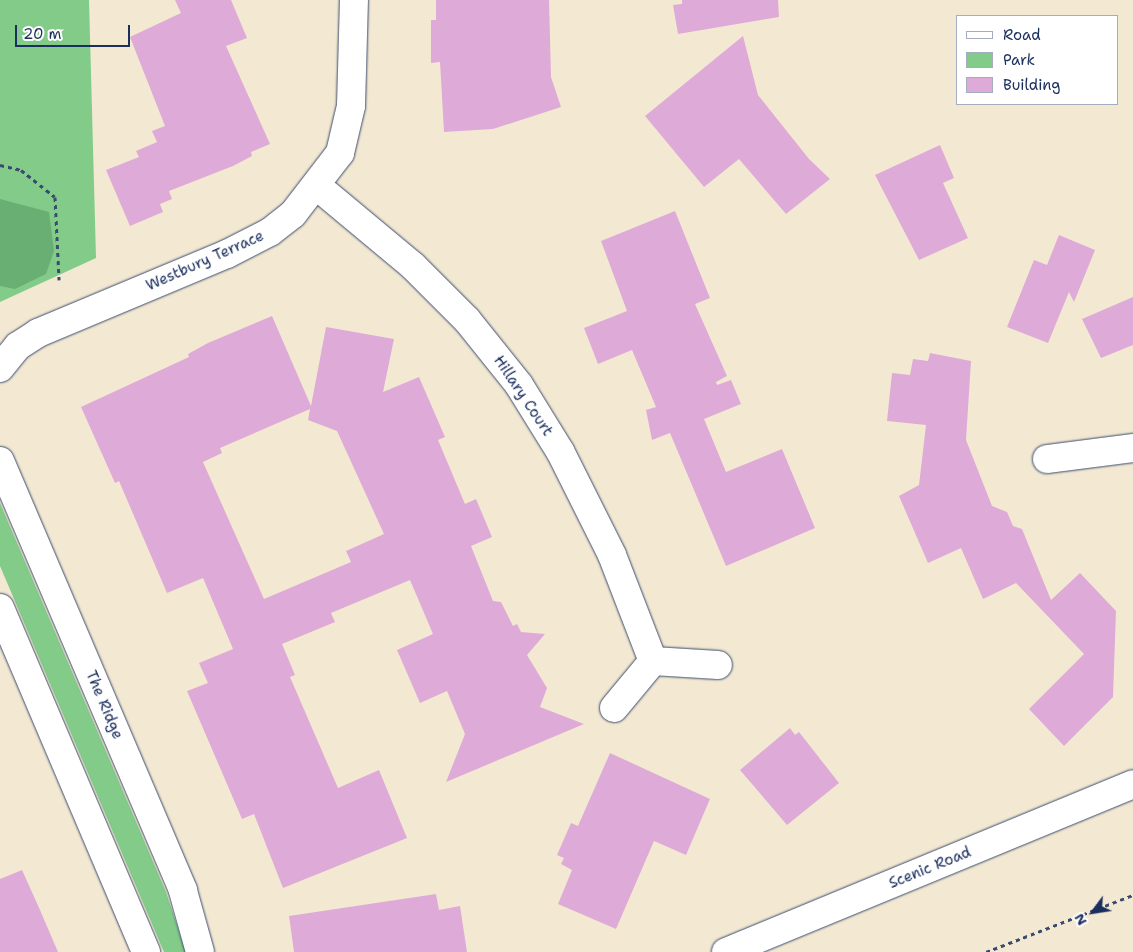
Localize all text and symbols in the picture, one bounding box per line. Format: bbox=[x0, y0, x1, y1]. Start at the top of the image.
scale bar bbox=[18, 15, 132, 47]
legend bbox=[956, 15, 1118, 105]
text: 20 m bbox=[23, 24, 62, 44]
text: Road bbox=[1003, 25, 1041, 45]
text: Park bbox=[1003, 50, 1035, 70]
text: Building bbox=[1003, 75, 1060, 95]
street label: Westbury Terrace bbox=[143, 227, 267, 295]
street label: Hillary Court bbox=[490, 352, 556, 440]
street label: The Ridge bbox=[82, 668, 126, 742]
street label: Scenic Road bbox=[886, 843, 974, 893]
north arrow bbox=[1068, 887, 1118, 937]
text: N bbox=[1070, 910, 1091, 929]

